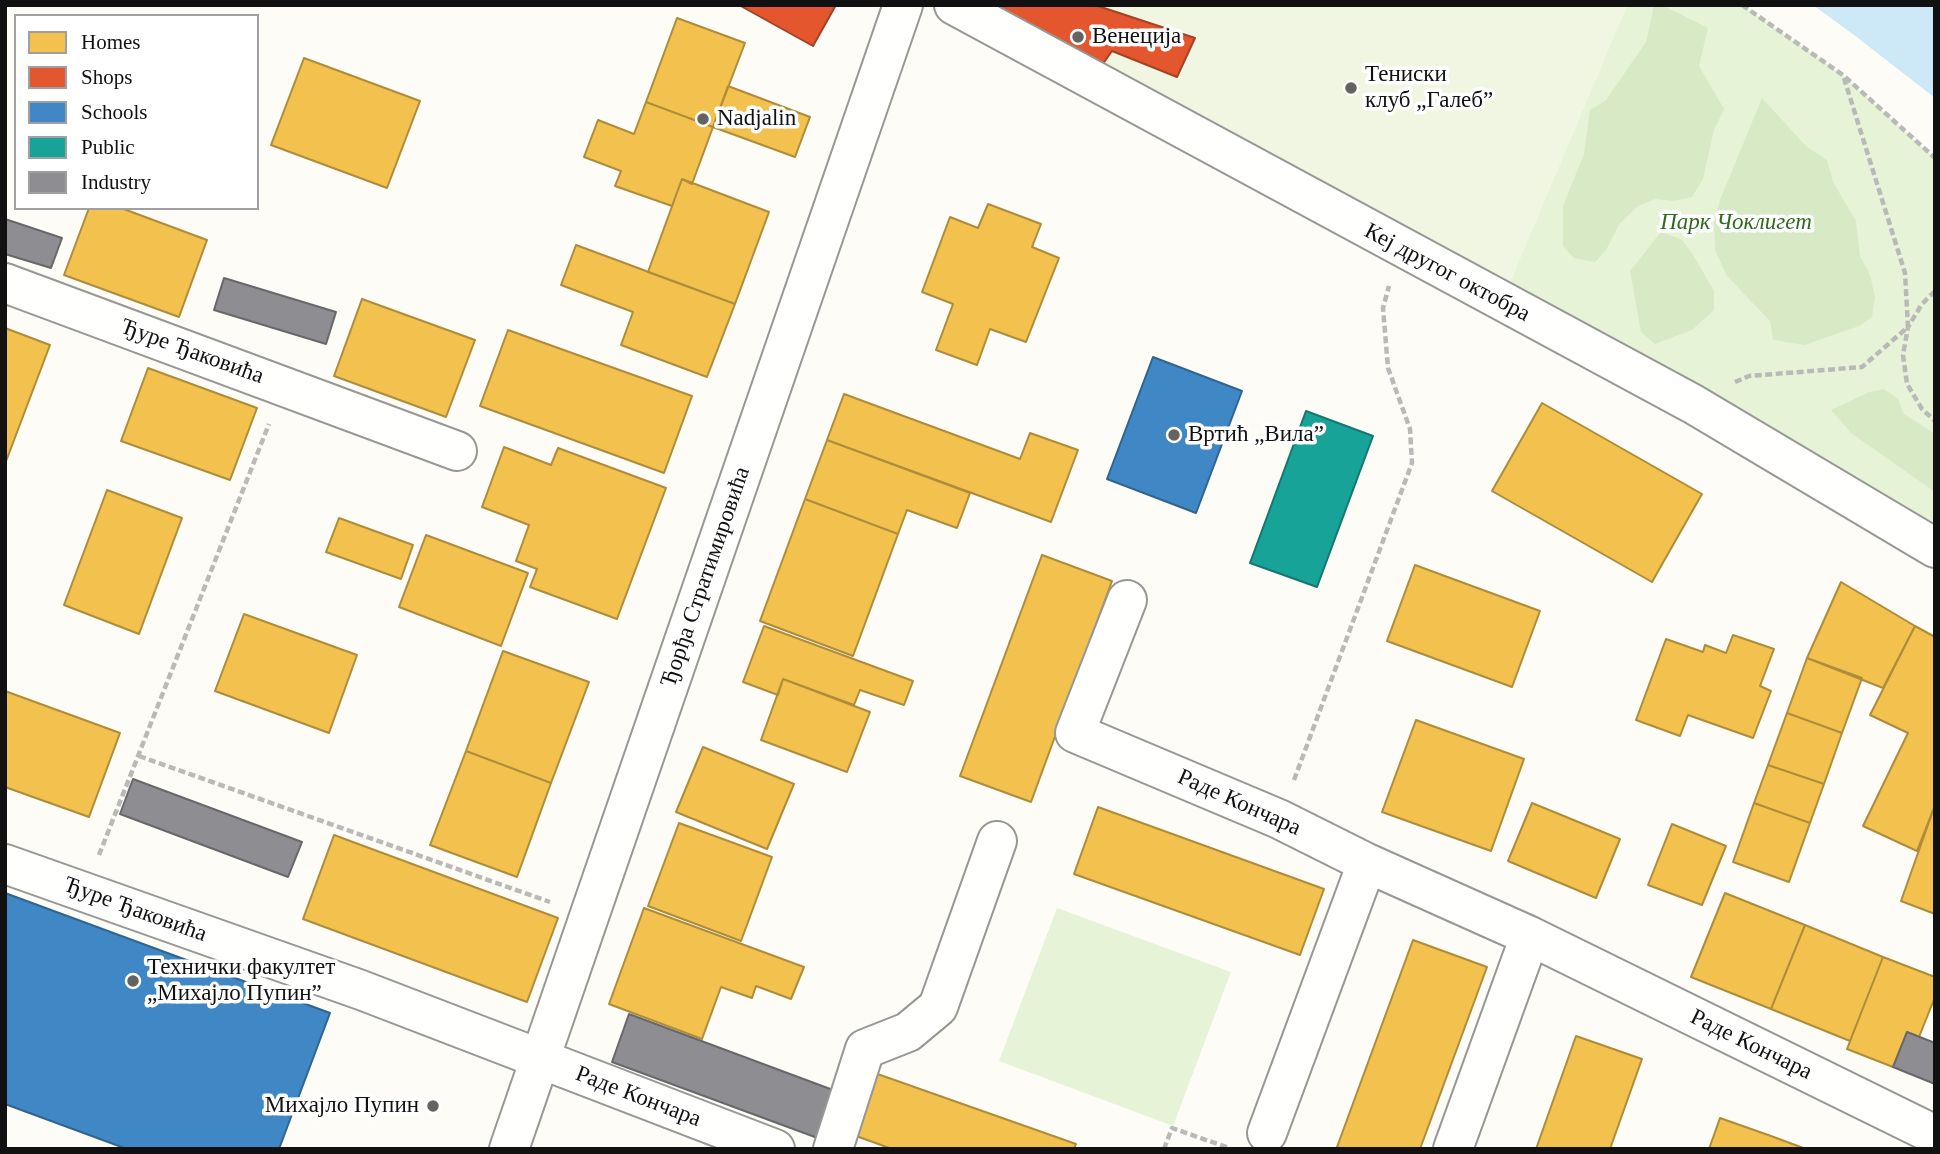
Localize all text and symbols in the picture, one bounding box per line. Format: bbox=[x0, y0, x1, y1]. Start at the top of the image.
legend bbox=[14, 14, 259, 210]
place label: Венеција bbox=[1092, 23, 1181, 51]
marker: Венеција bbox=[1070, 29, 1086, 45]
text: Homes bbox=[81, 30, 141, 54]
place label: Тениски клуб „Галеб” bbox=[1365, 61, 1493, 115]
text: Shops bbox=[81, 65, 132, 89]
marker: Тениски клуб „Галеб” bbox=[1343, 80, 1359, 96]
text: Schools bbox=[81, 100, 148, 124]
place label: Nadjalin bbox=[717, 105, 796, 133]
marker: Nadjalin bbox=[695, 111, 711, 127]
text: Public bbox=[81, 135, 135, 159]
text: Industry bbox=[81, 170, 151, 194]
park label: Парк Чоклигет bbox=[1660, 209, 1812, 237]
street label: Кеј другог октобра bbox=[1359, 218, 1535, 328]
street label: Ђуре Ђаковића bbox=[117, 313, 267, 391]
place label: Вртић „Вила” bbox=[1188, 421, 1324, 449]
marker: Вртић „Вила” bbox=[1166, 427, 1182, 443]
street label: Ђорђа Стратимировића bbox=[655, 463, 757, 691]
street label: Раде Кончара bbox=[1173, 764, 1305, 842]
street label: Ђуре Ђаковића bbox=[60, 871, 210, 949]
place label: Технички факултет „Михајло Пупин” bbox=[147, 954, 335, 1008]
marker: Технички факултет „Михајло Пупин” bbox=[125, 973, 141, 989]
street label: Раде Кончара bbox=[1686, 1004, 1816, 1086]
street label: Раде Кончара bbox=[571, 1060, 705, 1134]
place label: Михајло Пупин bbox=[265, 1092, 419, 1120]
marker: Михајло Пупин bbox=[425, 1098, 441, 1114]

